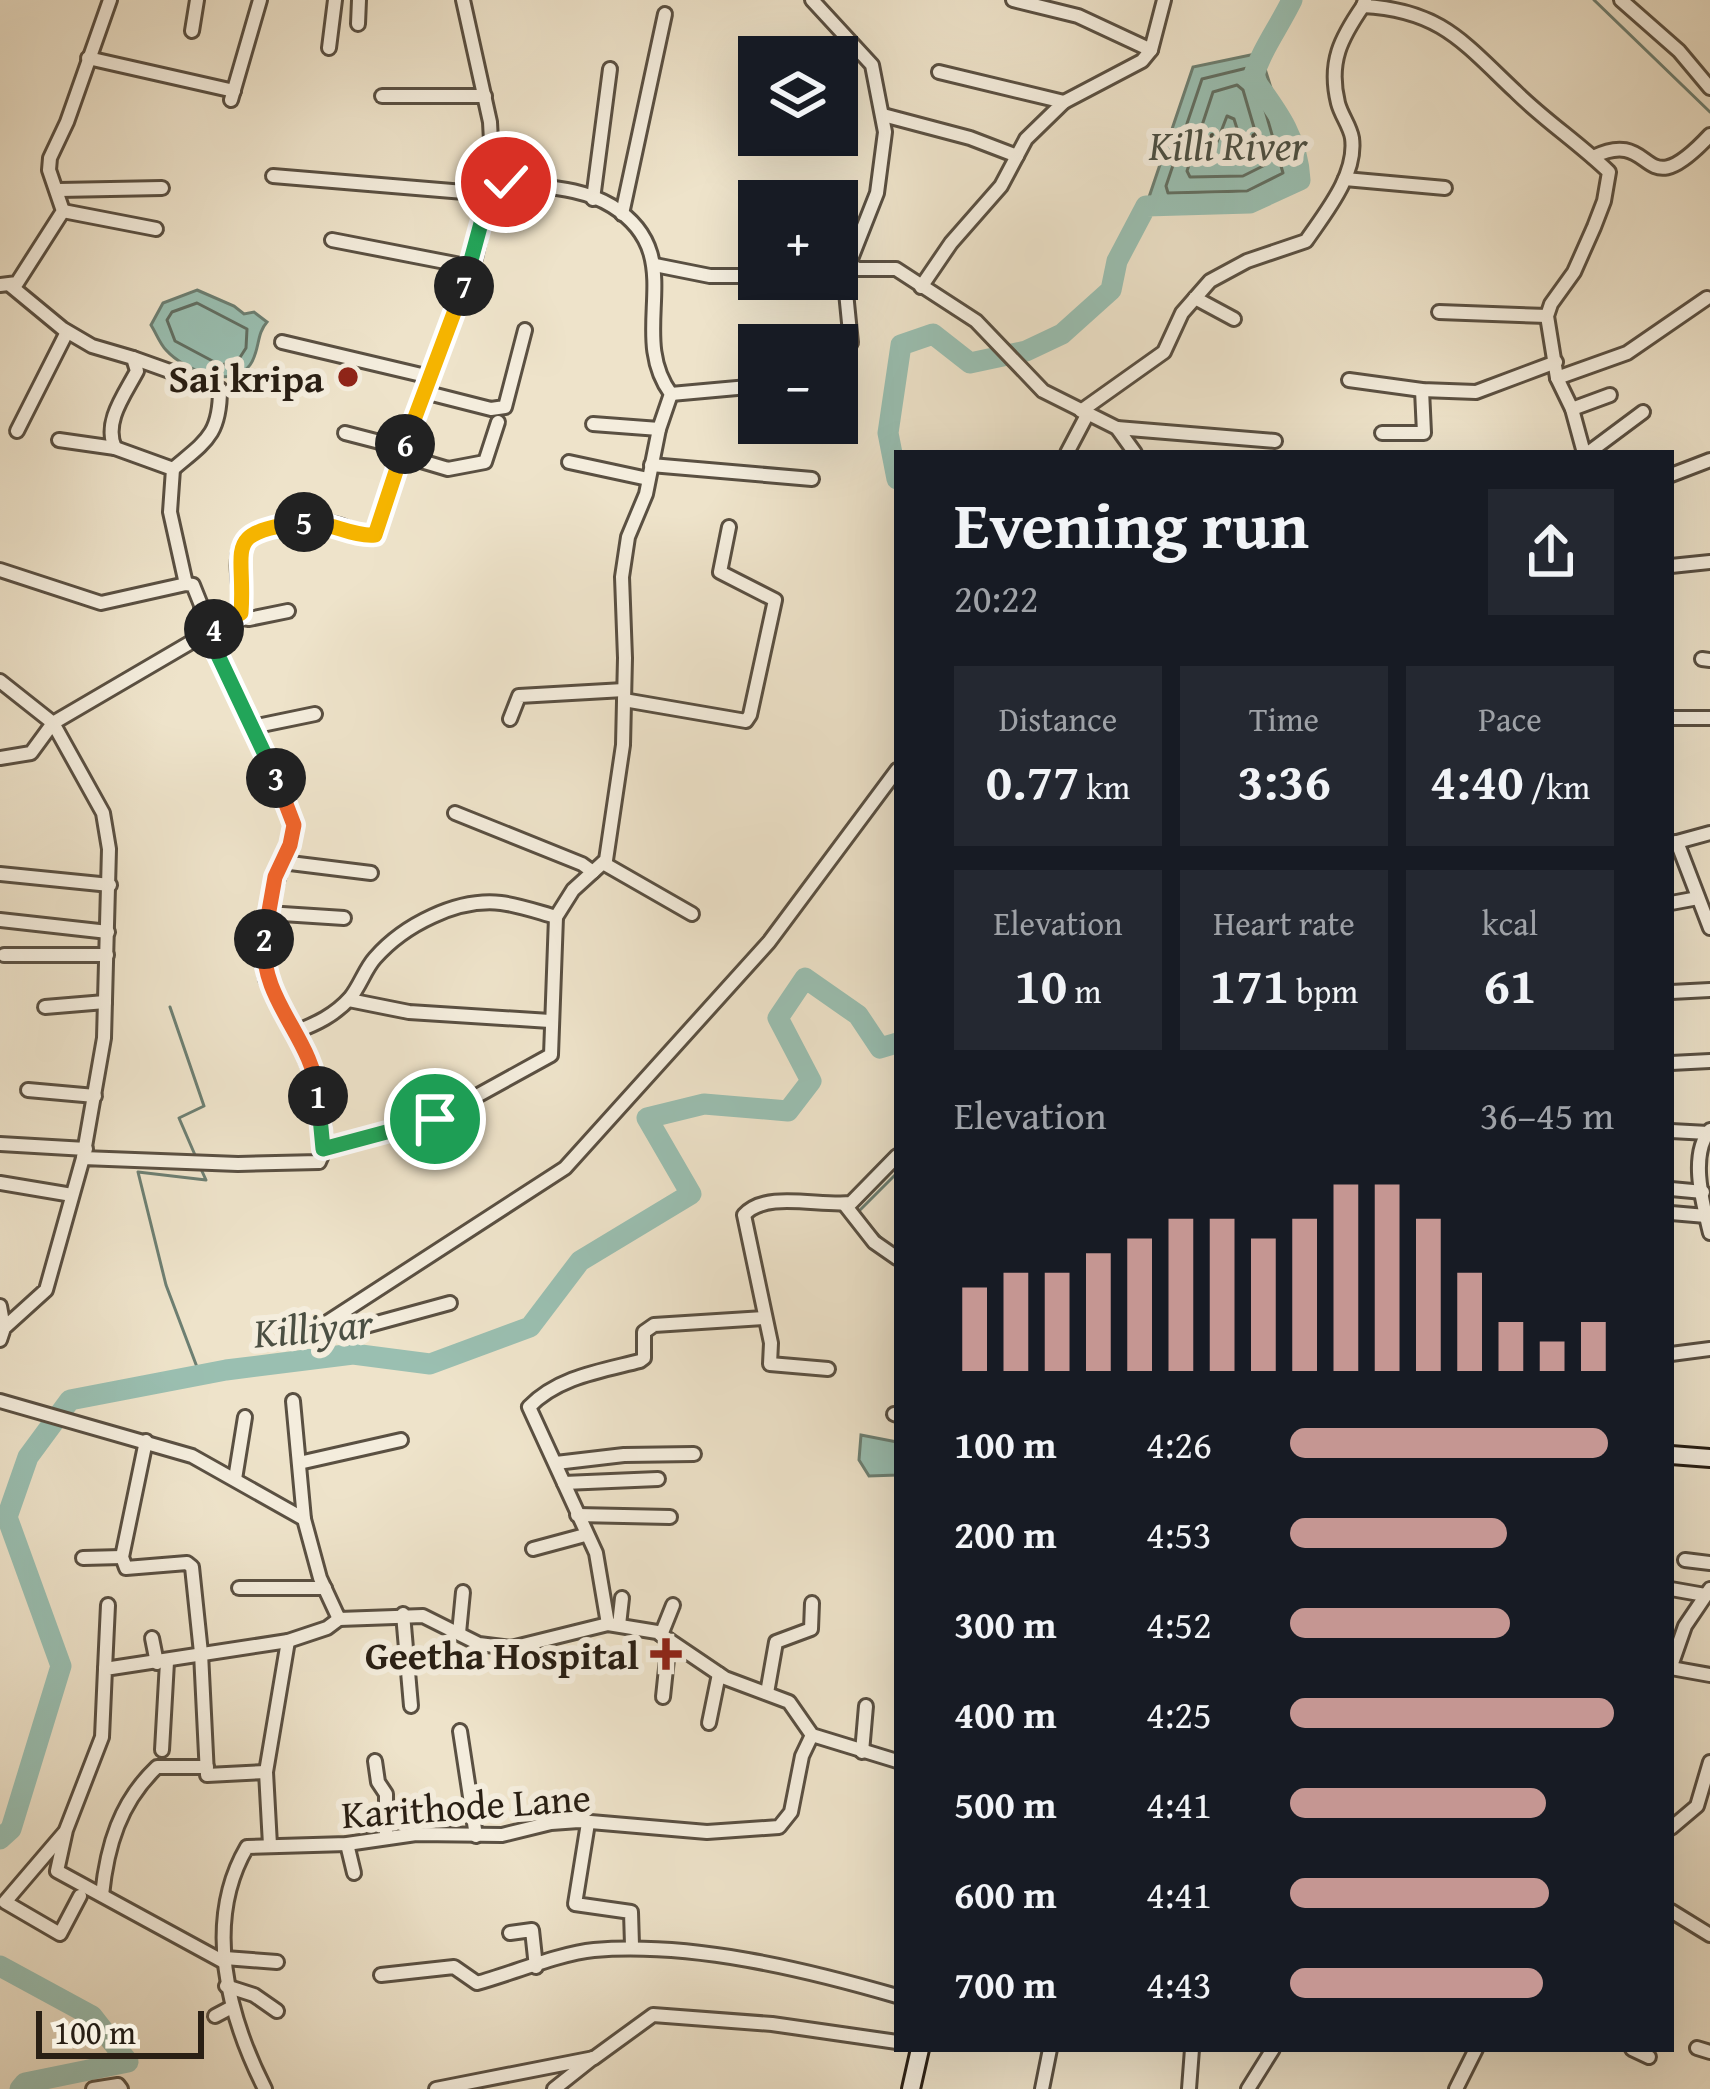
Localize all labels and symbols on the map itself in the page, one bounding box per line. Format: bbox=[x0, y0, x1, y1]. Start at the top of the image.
water label: Killi River bbox=[1148, 114, 1309, 175]
pin bbox=[455, 131, 557, 233]
pin: 7 bbox=[434, 256, 494, 316]
place label: Sai kripa bbox=[168, 349, 324, 406]
marker: Sai kripa bbox=[335, 364, 361, 390]
pin: 6 bbox=[375, 414, 435, 474]
pin: 5 bbox=[274, 492, 334, 552]
pin: 4 bbox=[184, 599, 244, 659]
pin: 3 bbox=[246, 748, 306, 808]
pin: 2 bbox=[234, 909, 294, 969]
pin: 1 bbox=[288, 1066, 348, 1126]
pin bbox=[384, 1068, 486, 1170]
water label: Killiyar bbox=[250, 1291, 376, 1363]
place label: Geetha Hospital bbox=[365, 1626, 639, 1683]
marker: Geetha Hospital bbox=[650, 1638, 682, 1670]
street label: Karithode Lane bbox=[340, 1768, 592, 1842]
scale bar bbox=[36, 2005, 204, 2058]

